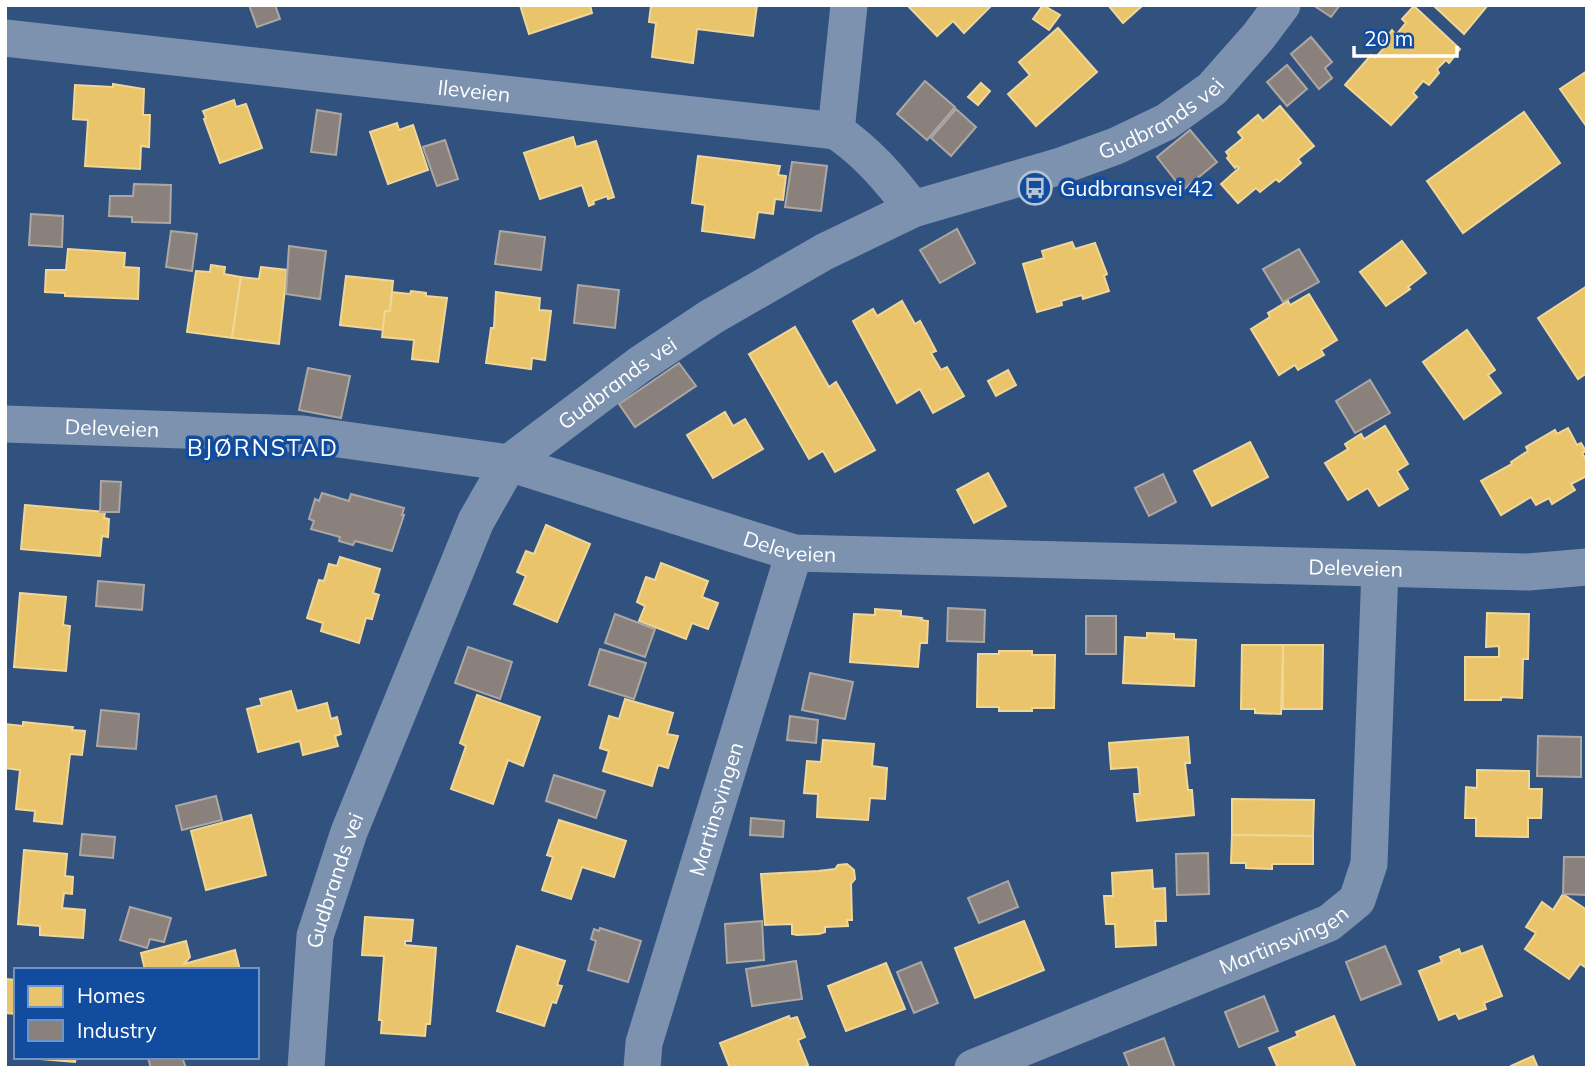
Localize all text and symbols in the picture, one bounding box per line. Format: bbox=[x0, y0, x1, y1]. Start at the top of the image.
scale bar bbox=[1354, 14, 1457, 58]
text: 20 m bbox=[1364, 25, 1413, 51]
street label: Gudbrands vei bbox=[1095, 72, 1229, 164]
street label: Ileveien bbox=[436, 74, 512, 107]
bus stop icon: Gudbransvei 42 bbox=[1016, 169, 1054, 207]
place label: Gudbransvei 42 bbox=[1060, 175, 1213, 201]
street label: Gudbrands vei bbox=[552, 331, 681, 435]
street label: Deleveien bbox=[64, 413, 160, 442]
district label: BJØRNSTAD bbox=[187, 433, 339, 462]
street label: Deleveien bbox=[740, 525, 837, 567]
street label: Deleveien bbox=[1308, 553, 1403, 582]
street label: Martinsvingen bbox=[683, 739, 748, 879]
street label: Gudbrands vei bbox=[301, 809, 369, 949]
street label: Martinsvingen bbox=[1215, 900, 1353, 979]
legend bbox=[14, 968, 259, 1059]
text: Homes bbox=[77, 982, 145, 1008]
text: Industry bbox=[77, 1017, 157, 1043]

